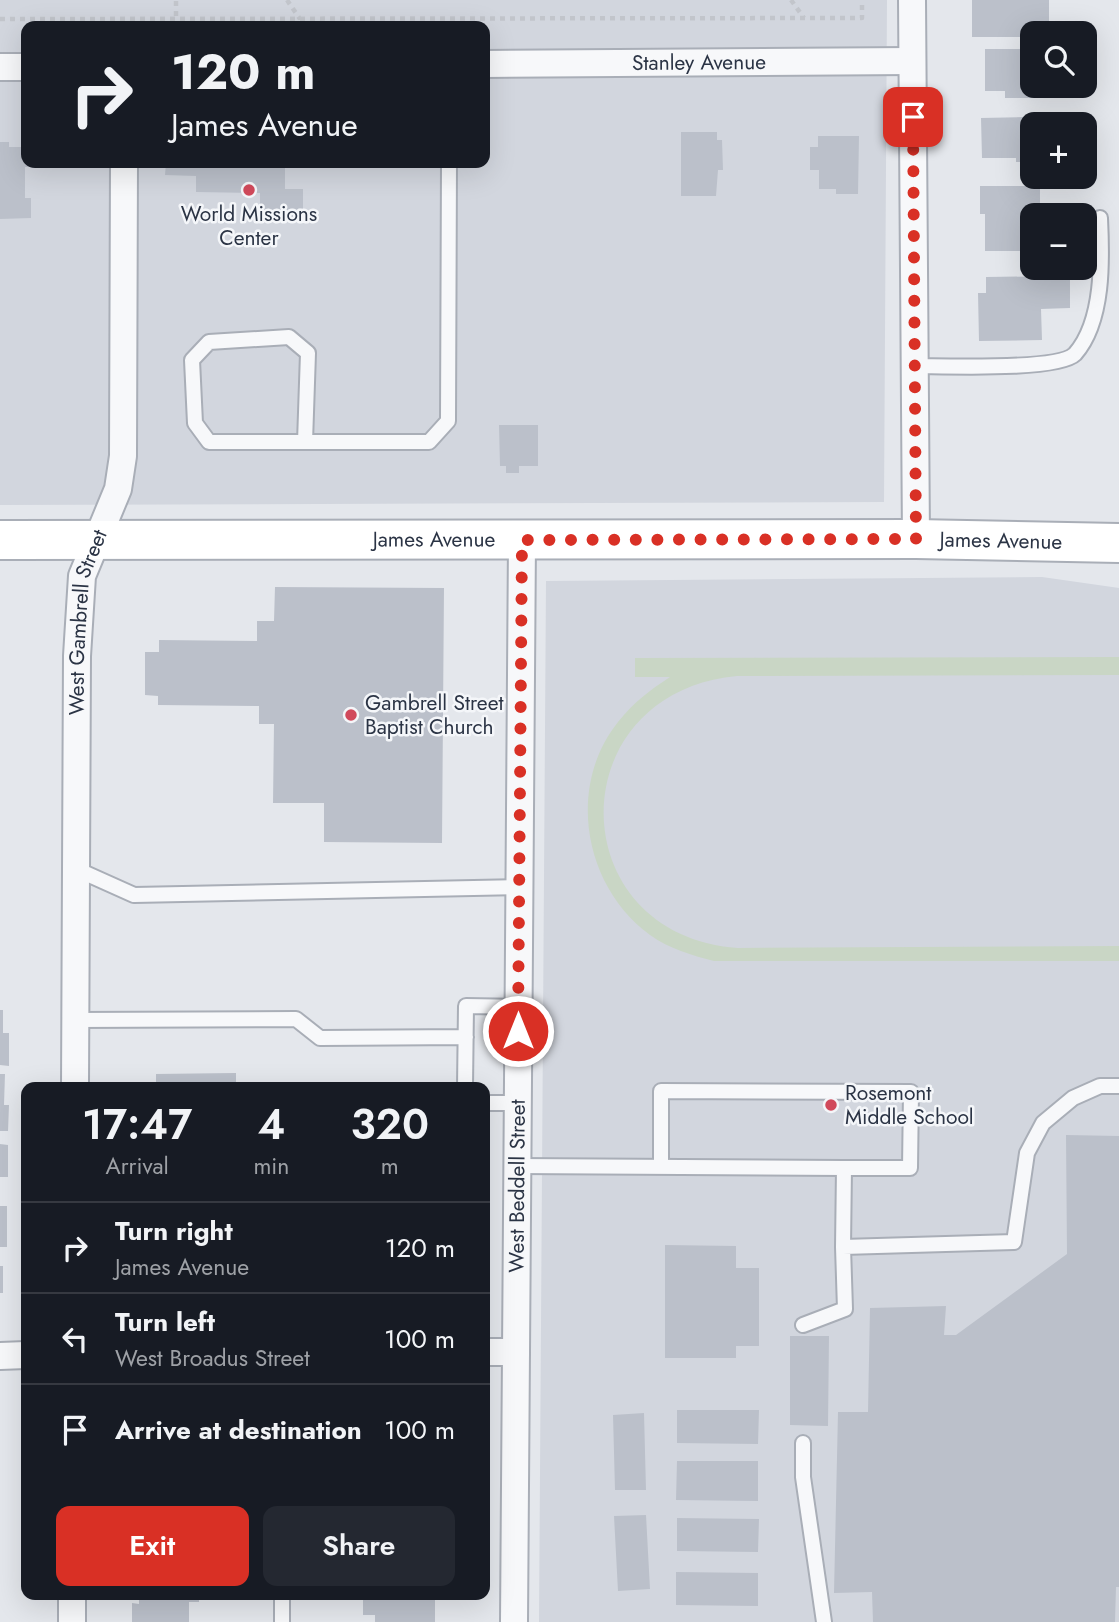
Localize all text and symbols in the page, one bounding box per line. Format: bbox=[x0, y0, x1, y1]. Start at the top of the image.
map controls bbox=[1020, 21, 1097, 280]
button: search bbox=[1020, 21, 1097, 98]
text: 120 m bbox=[171, 37, 315, 107]
street label: Stanley Avenue bbox=[632, 47, 766, 78]
icon: right bbox=[56, 49, 147, 140]
pin bbox=[883, 87, 943, 147]
icon: arrive bbox=[894, 98, 932, 136]
text: James Avenue bbox=[171, 102, 358, 148]
button: + bbox=[1020, 112, 1097, 189]
marker: World Missions Center bbox=[241, 182, 257, 198]
place label: World Missions Center bbox=[181, 199, 317, 253]
button: − bbox=[1020, 203, 1097, 280]
street label: James Avenue bbox=[370, 524, 496, 555]
street label: James Avenue bbox=[936, 524, 1063, 557]
street label: West Gambrell Street bbox=[62, 525, 115, 715]
place label: Gambrell Street Baptist Church bbox=[365, 688, 504, 742]
marker: Gambrell Street Baptist Church bbox=[343, 707, 359, 723]
position arrow bbox=[481, 994, 555, 1068]
place label: Rosemont Middle School bbox=[845, 1078, 974, 1132]
text: 17:47 bbox=[82, 1094, 192, 1155]
text: 4 bbox=[257, 1094, 285, 1155]
text: 320 bbox=[350, 1094, 429, 1155]
marker: Rosemont Middle School bbox=[823, 1097, 839, 1113]
street label: West Beddell Street bbox=[502, 1099, 533, 1273]
text: Arrival bbox=[105, 1149, 169, 1183]
text: min bbox=[253, 1149, 289, 1183]
text: m bbox=[381, 1149, 399, 1183]
text: Turn right bbox=[115, 1212, 233, 1250]
icon: right bbox=[56, 1229, 94, 1267]
text: 120 m bbox=[385, 1229, 455, 1267]
text: James Avenue bbox=[115, 1250, 249, 1284]
text: Turn left bbox=[115, 1303, 215, 1341]
icon: left bbox=[56, 1320, 94, 1358]
text: 100 m bbox=[384, 1320, 455, 1358]
text: West Broadus Street bbox=[115, 1341, 310, 1375]
icon: arrive bbox=[56, 1411, 94, 1449]
text: Arrive at destination bbox=[115, 1411, 362, 1449]
text: 100 m bbox=[384, 1411, 455, 1449]
button: Exit bbox=[56, 1506, 249, 1586]
button: Share bbox=[263, 1506, 455, 1586]

